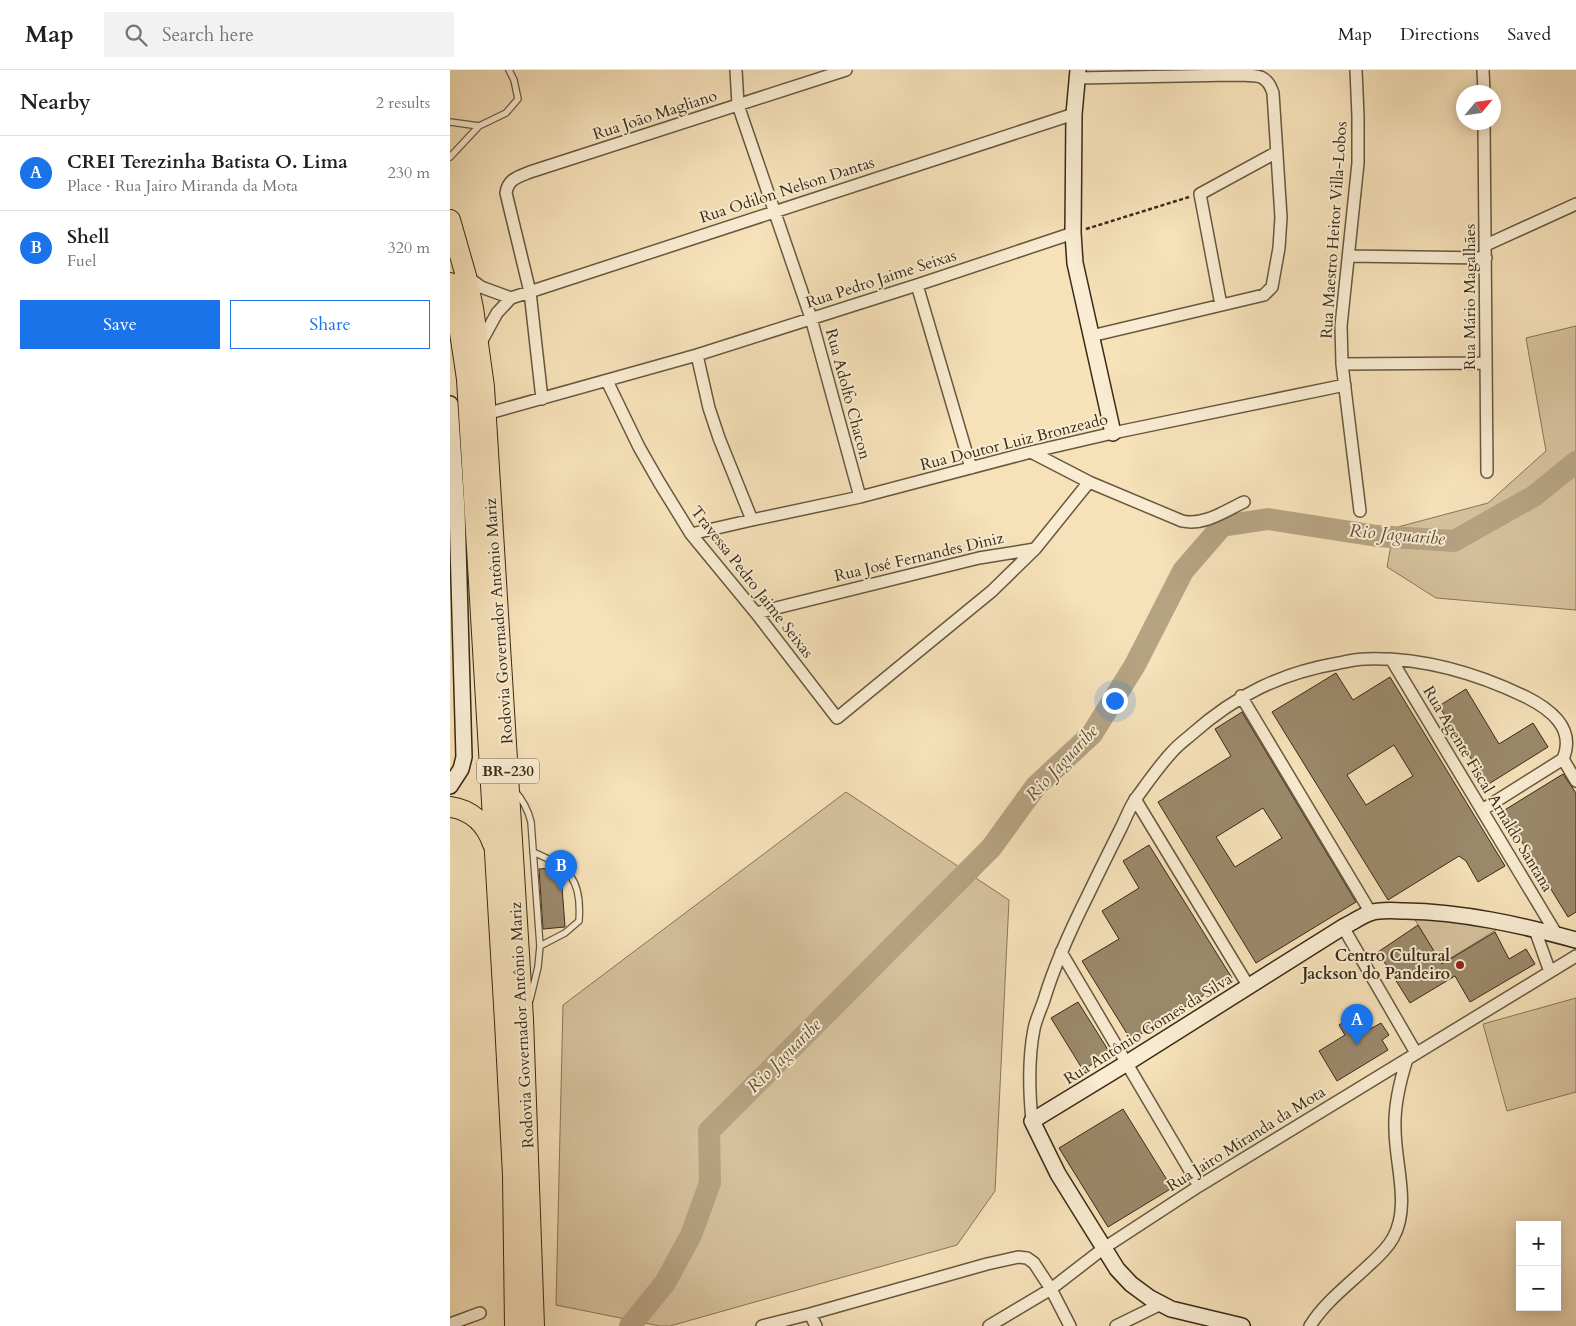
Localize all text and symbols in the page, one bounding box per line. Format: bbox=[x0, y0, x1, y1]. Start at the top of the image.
search box bbox=[104, 12, 454, 57]
text: Map bbox=[25, 18, 74, 51]
icon: search bbox=[122, 21, 150, 49]
text: Search here bbox=[162, 22, 254, 48]
text: Map bbox=[1338, 22, 1372, 47]
text: Directions bbox=[1400, 22, 1479, 47]
text: Saved bbox=[1507, 22, 1551, 47]
street label: Rua João Magliano bbox=[590, 84, 720, 145]
north arrow bbox=[1456, 85, 1501, 130]
text: Nearby bbox=[20, 88, 91, 117]
text: 2 results bbox=[376, 92, 430, 114]
street label: Rua Maestro Heitor Villa-Lobos bbox=[1315, 121, 1353, 339]
text: CREI Terezinha Batista O. Lima bbox=[67, 149, 348, 175]
street label: Rua Odilon Nelson Dantas bbox=[697, 151, 877, 229]
text: A bbox=[30, 162, 42, 184]
text: 230 m bbox=[388, 162, 430, 184]
text: Place · Rua Jairo Miranda da Mota bbox=[67, 175, 298, 197]
text: Shell bbox=[67, 224, 109, 250]
street label: Rua Mário Magalhães bbox=[1459, 224, 1481, 370]
text: B bbox=[30, 237, 42, 259]
text: 320 m bbox=[388, 237, 430, 259]
street label: Rua Pedro Jaime Seixas bbox=[803, 244, 959, 314]
text: Fuel bbox=[67, 250, 96, 272]
button: Save bbox=[20, 300, 220, 349]
button: Share bbox=[230, 300, 430, 349]
street label: Rua Adolfo Chacon bbox=[820, 326, 876, 462]
street label: Rua Doutor Luiz Bronzeado bbox=[918, 408, 1110, 476]
street label: Rodovia Governador Antônio Mariz bbox=[479, 497, 519, 745]
street label: Travessa Pedro Jaime Seixas bbox=[686, 501, 818, 663]
water label: Rio Jaguaribe bbox=[1348, 518, 1447, 552]
street label: Rua José Fernandes Diniz bbox=[832, 527, 1006, 587]
street label: Rua Agente Fiscal Arnaldo Santana bbox=[1418, 682, 1558, 896]
your location bbox=[1102, 688, 1128, 714]
water label: Rio Jaguaribe bbox=[1020, 719, 1105, 807]
road number: BR-230 bbox=[477, 758, 539, 784]
pin: B bbox=[545, 850, 577, 891]
street label: Rodovia Governador Antônio Mariz bbox=[505, 901, 539, 1149]
place label: Centro Cultural Jackson do Pandeiro bbox=[1300, 945, 1450, 985]
marker: Centro Cultural Jackson do Pandeiro bbox=[1454, 959, 1466, 971]
street label: Rua Antônio Gomes da Silva bbox=[1060, 968, 1237, 1090]
pin: A bbox=[1341, 1004, 1373, 1045]
water label: Rio Jaguaribe bbox=[741, 1012, 828, 1099]
street label: Rua Jairo Miranda da Mota bbox=[1162, 1081, 1330, 1197]
map controls bbox=[1516, 1221, 1561, 1311]
button: + bbox=[1516, 1221, 1561, 1266]
button: − bbox=[1516, 1266, 1561, 1311]

